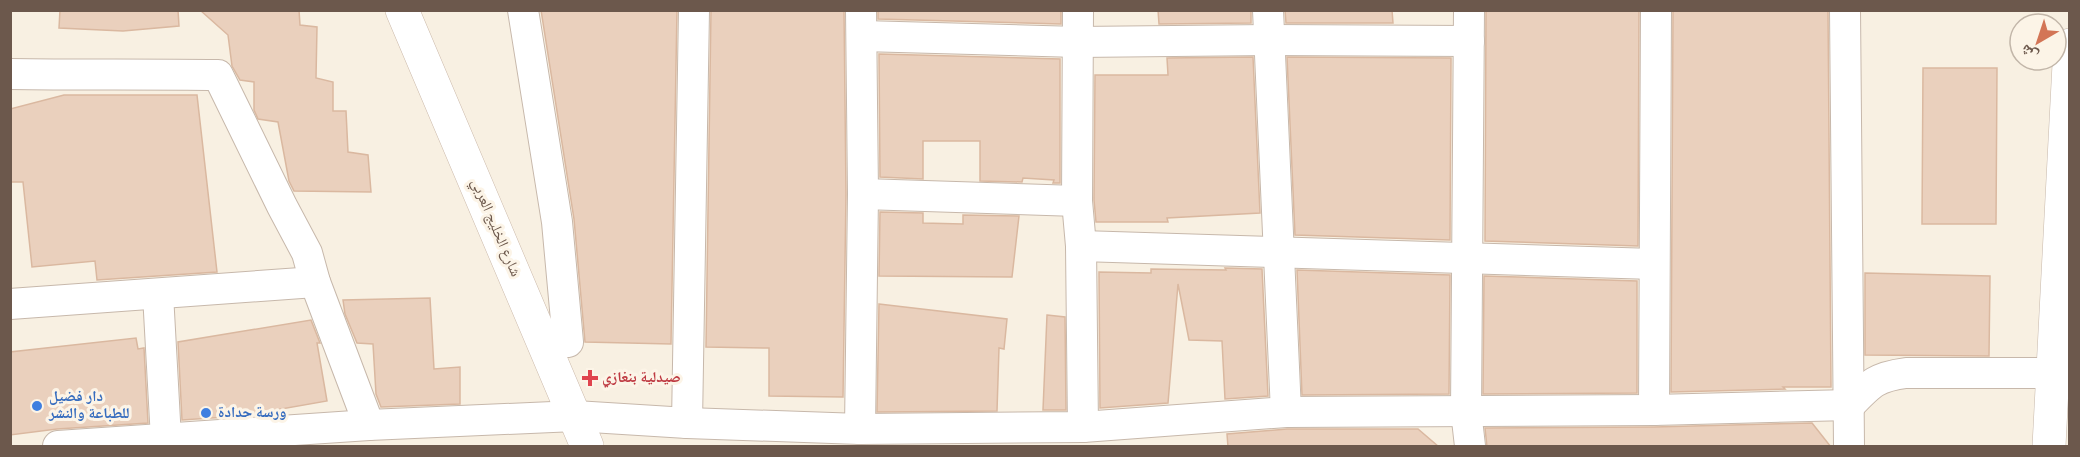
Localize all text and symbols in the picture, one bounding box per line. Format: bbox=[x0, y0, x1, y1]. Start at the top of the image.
north arrow bbox=[2008, 12, 2068, 72]
text: ش bbox=[2017, 39, 2043, 65]
street label: شارع الخليج العربي bbox=[465, 176, 524, 280]
place label: صيدلية بنغازي bbox=[602, 369, 681, 388]
marker: صيدلية بنغازي bbox=[583, 371, 597, 385]
place label: دار فضيل للطباعة والنشر bbox=[48, 388, 129, 424]
marker: دار فضيل للطباعة والنشر bbox=[30, 399, 44, 413]
place label: ورسة حدادة bbox=[218, 404, 287, 423]
marker: ورسة حدادة bbox=[199, 406, 213, 420]

